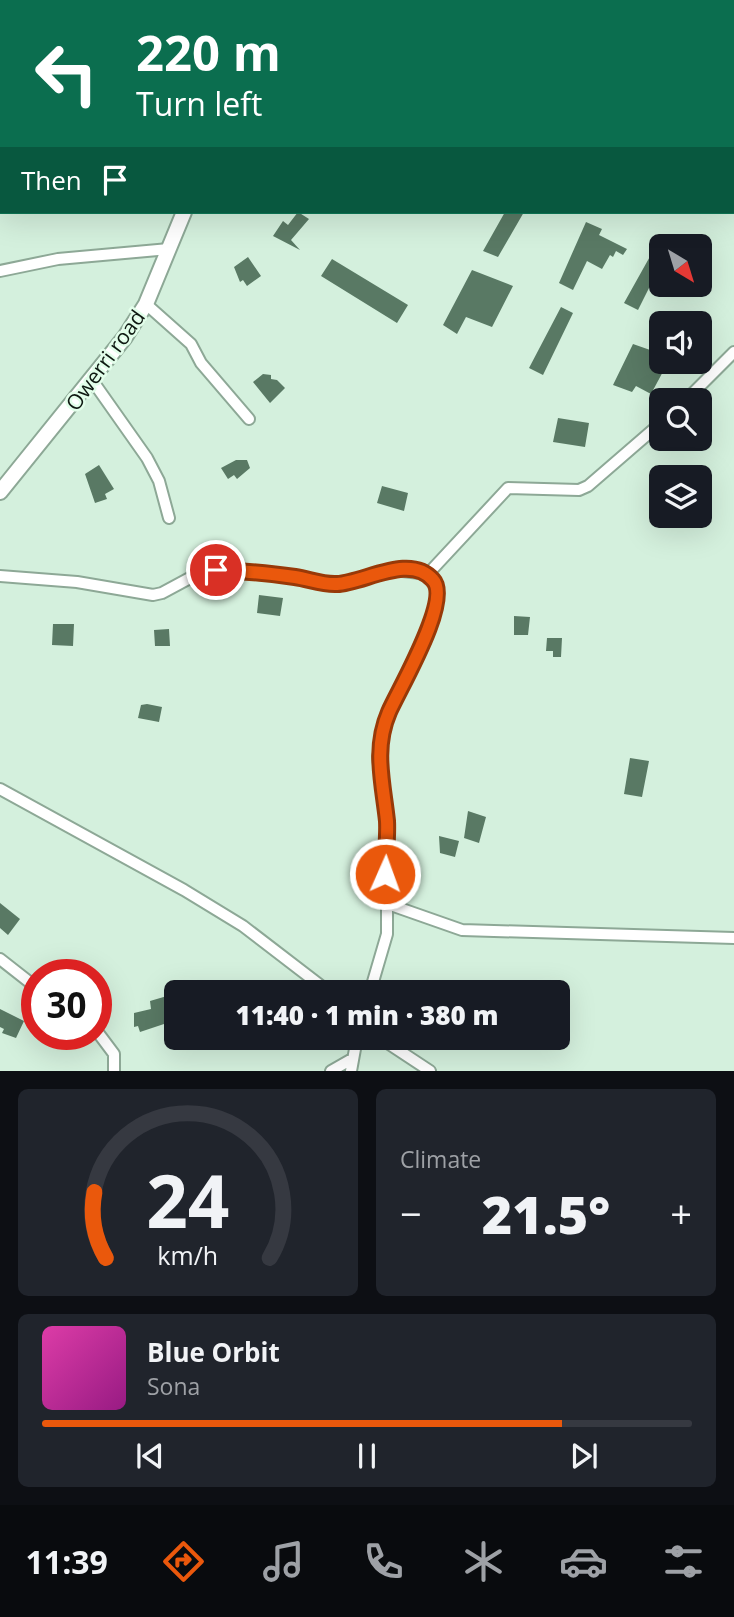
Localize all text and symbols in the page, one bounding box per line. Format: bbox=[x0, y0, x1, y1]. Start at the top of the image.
text: 220 m bbox=[136, 19, 281, 85]
icon: left bbox=[21, 28, 112, 119]
text: Turn left bbox=[136, 82, 262, 125]
icon: arrive bbox=[96, 161, 134, 199]
text: Then bbox=[21, 162, 82, 198]
north arrow bbox=[649, 234, 712, 298]
map controls bbox=[649, 234, 712, 528]
street label: Owerri road bbox=[59, 304, 151, 416]
button: sound bbox=[649, 311, 712, 374]
button: search bbox=[649, 388, 712, 451]
button: layers bbox=[649, 465, 712, 528]
pin bbox=[186, 540, 246, 600]
icon: arrive bbox=[197, 551, 235, 589]
position arrow bbox=[348, 837, 422, 911]
speed limit sign: 30 bbox=[21, 959, 112, 1050]
text: 11:40 · 1 min · 380 m bbox=[236, 997, 498, 1033]
text: Climate bbox=[400, 1143, 481, 1175]
text: 24 bbox=[146, 1151, 230, 1250]
text: 21.5° bbox=[482, 1178, 610, 1249]
text: − bbox=[400, 1187, 422, 1239]
text: + bbox=[670, 1187, 692, 1239]
text: km/h bbox=[158, 1238, 218, 1272]
text: Blue Orbit bbox=[147, 1334, 280, 1370]
text: Sona bbox=[147, 1370, 200, 1402]
icon: previous bbox=[131, 1437, 169, 1475]
icon: pause bbox=[348, 1437, 386, 1475]
icon: next bbox=[565, 1437, 603, 1475]
icon: directions bbox=[159, 1537, 208, 1586]
icon: music bbox=[259, 1537, 308, 1586]
icon: phone bbox=[359, 1537, 408, 1586]
icon: climate bbox=[459, 1537, 508, 1586]
icon: car bbox=[559, 1537, 608, 1586]
icon: filters bbox=[659, 1537, 708, 1586]
text: 11:39 bbox=[26, 1540, 108, 1583]

